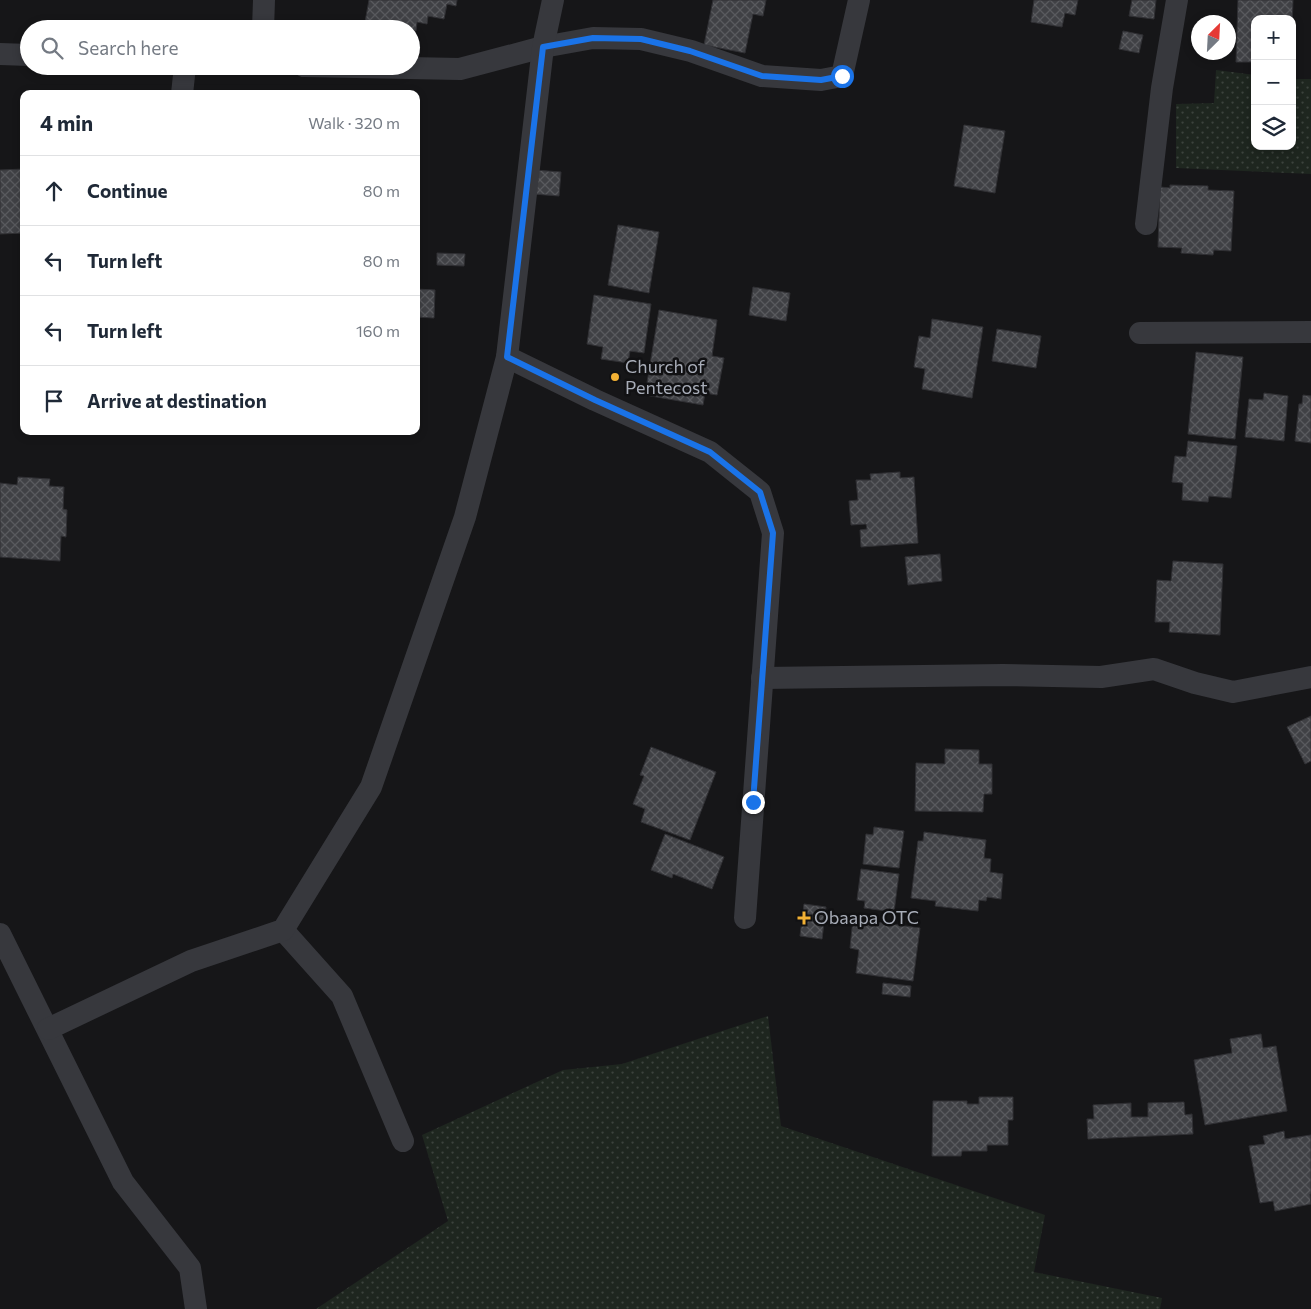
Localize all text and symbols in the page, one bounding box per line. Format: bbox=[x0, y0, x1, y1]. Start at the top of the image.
north arrow bbox=[1191, 15, 1236, 60]
map controls bbox=[1251, 15, 1296, 150]
button: + bbox=[1251, 15, 1296, 60]
search box bbox=[20, 20, 420, 75]
icon: search bbox=[38, 34, 66, 62]
text: Search here bbox=[78, 36, 178, 59]
button: − bbox=[1251, 60, 1296, 105]
route start bbox=[831, 65, 854, 88]
button: layers bbox=[1251, 105, 1296, 150]
text: 4 min bbox=[40, 110, 93, 135]
text: Walk · 320 m bbox=[308, 113, 400, 132]
icon: ahead bbox=[40, 177, 68, 205]
text: Continue bbox=[87, 179, 167, 202]
text: 80 m bbox=[363, 181, 400, 200]
icon: left bbox=[40, 247, 68, 275]
text: Turn left bbox=[87, 249, 162, 272]
text: 80 m bbox=[363, 251, 400, 270]
icon: left bbox=[40, 317, 68, 345]
text: Turn left bbox=[87, 319, 162, 342]
text: 160 m bbox=[356, 321, 400, 340]
place label: Church of Pentecost bbox=[625, 355, 708, 398]
marker: Church of Pentecost bbox=[609, 371, 621, 383]
icon: arrive bbox=[40, 387, 68, 415]
text: Arrive at destination bbox=[87, 389, 267, 412]
route end bbox=[742, 791, 765, 814]
place label: Obaapa OTC bbox=[814, 906, 919, 928]
marker: Obaapa OTC bbox=[798, 912, 810, 924]

